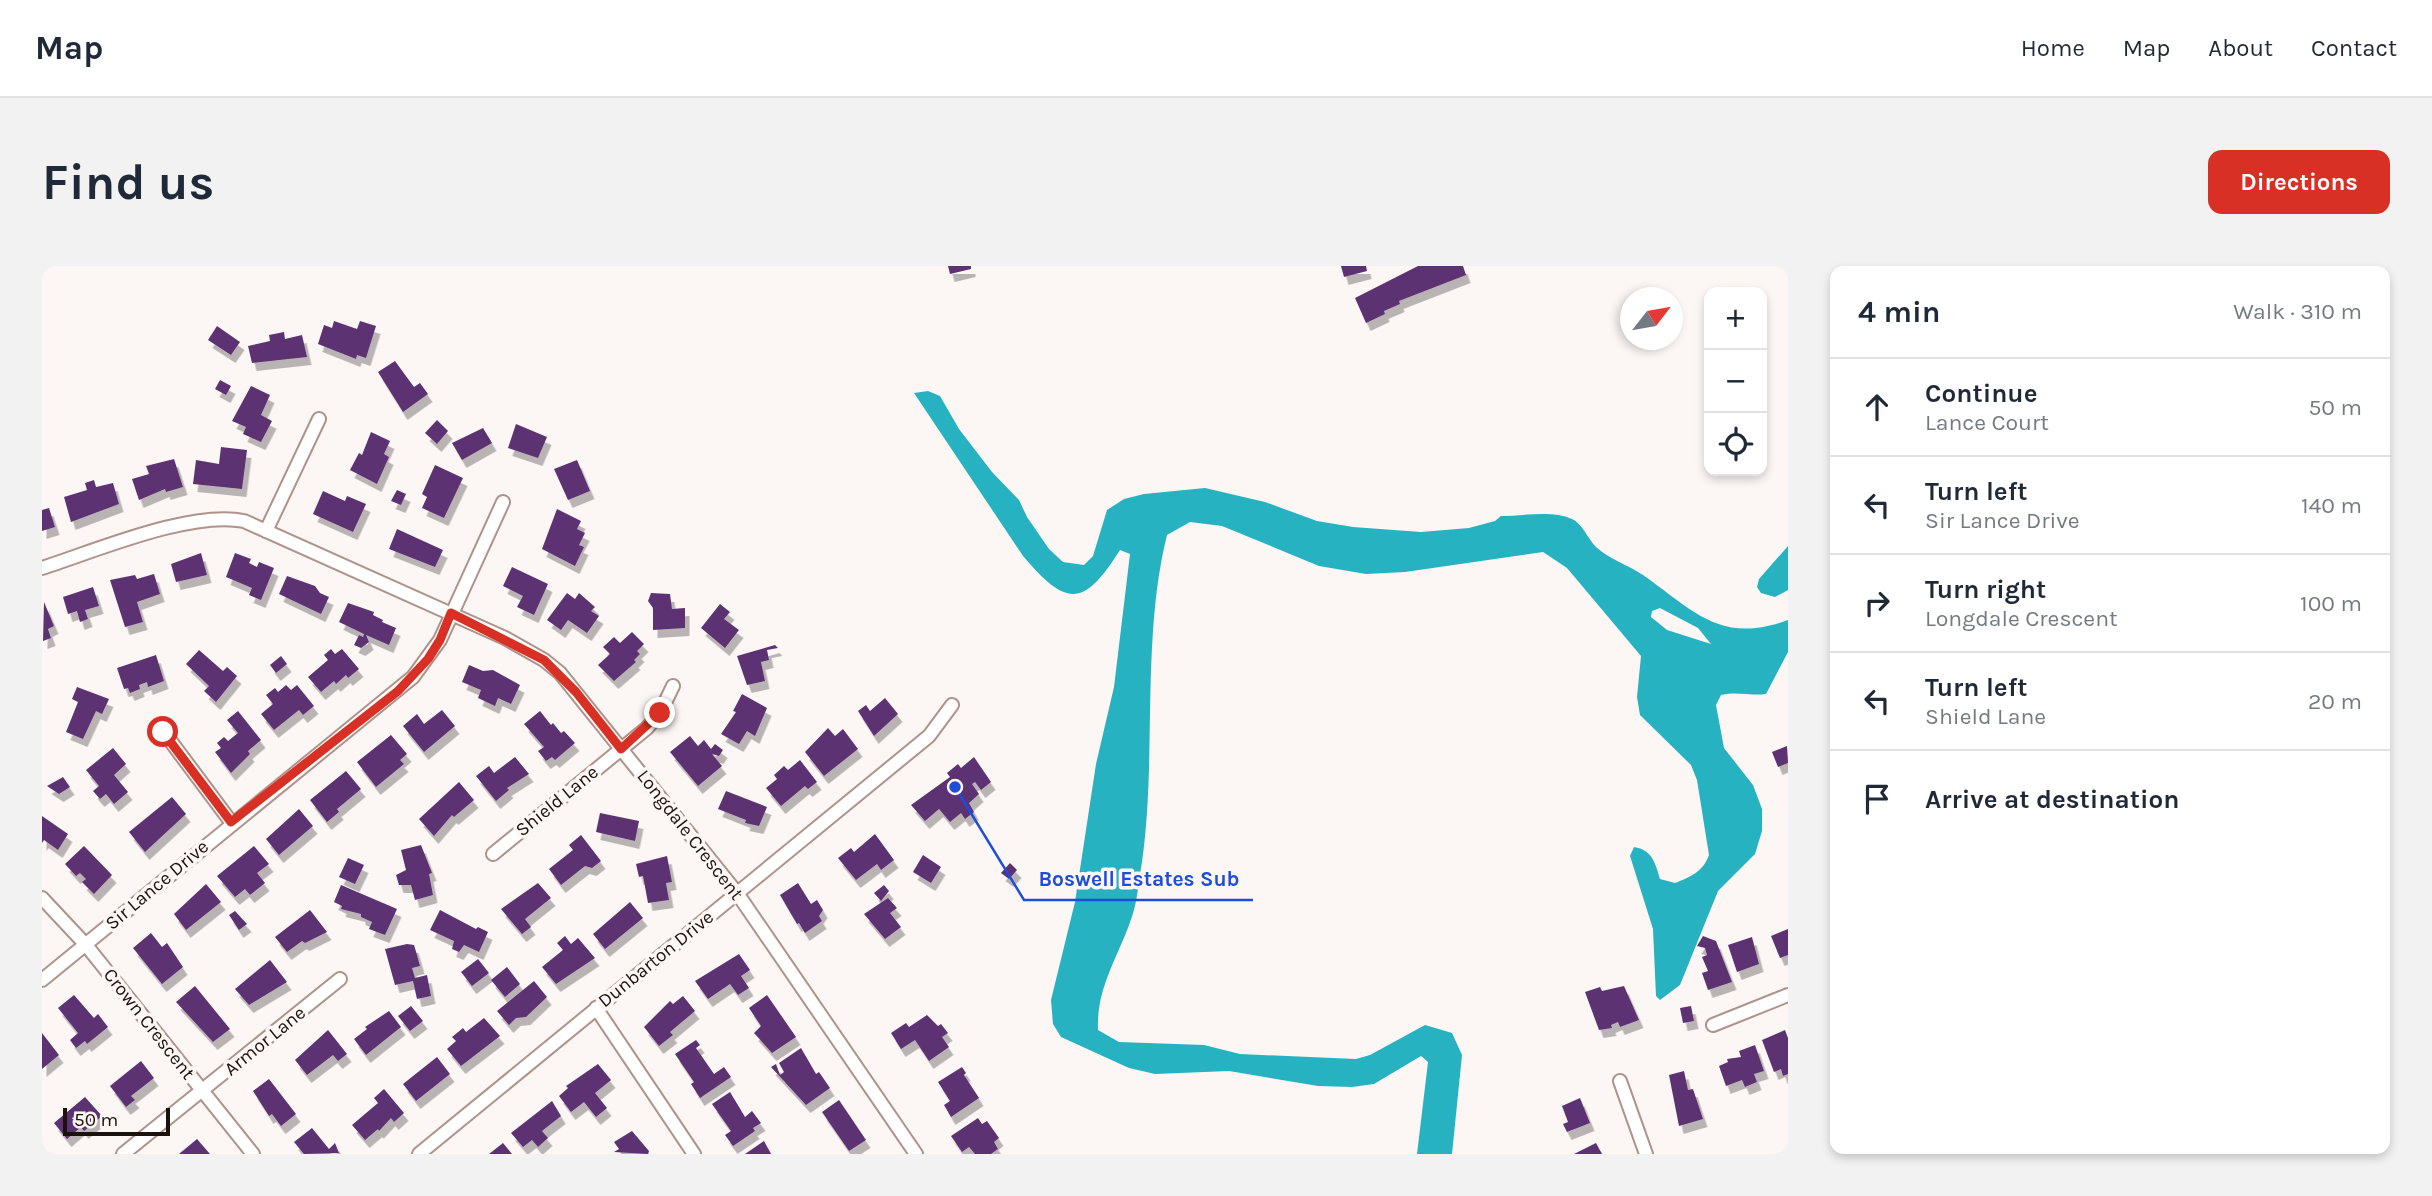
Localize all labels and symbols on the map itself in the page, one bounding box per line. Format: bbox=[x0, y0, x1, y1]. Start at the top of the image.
north arrow bbox=[1620, 287, 1683, 350]
route end bbox=[644, 697, 675, 728]
route start bbox=[147, 716, 178, 747]
street label: Shield Lane bbox=[511, 761, 603, 841]
street label: Longdale Crescent bbox=[632, 766, 748, 904]
street label: Sir Lance Drive bbox=[101, 836, 213, 934]
callout: Boswell Estates Sub bbox=[1024, 858, 1253, 900]
text: Boswell Estates Sub bbox=[1039, 867, 1239, 891]
street label: Dunbarton Drive bbox=[594, 906, 718, 1012]
street label: Crown Crescent bbox=[99, 964, 199, 1084]
street label: Armor Lane bbox=[220, 1002, 310, 1080]
scale bar bbox=[63, 1105, 170, 1137]

